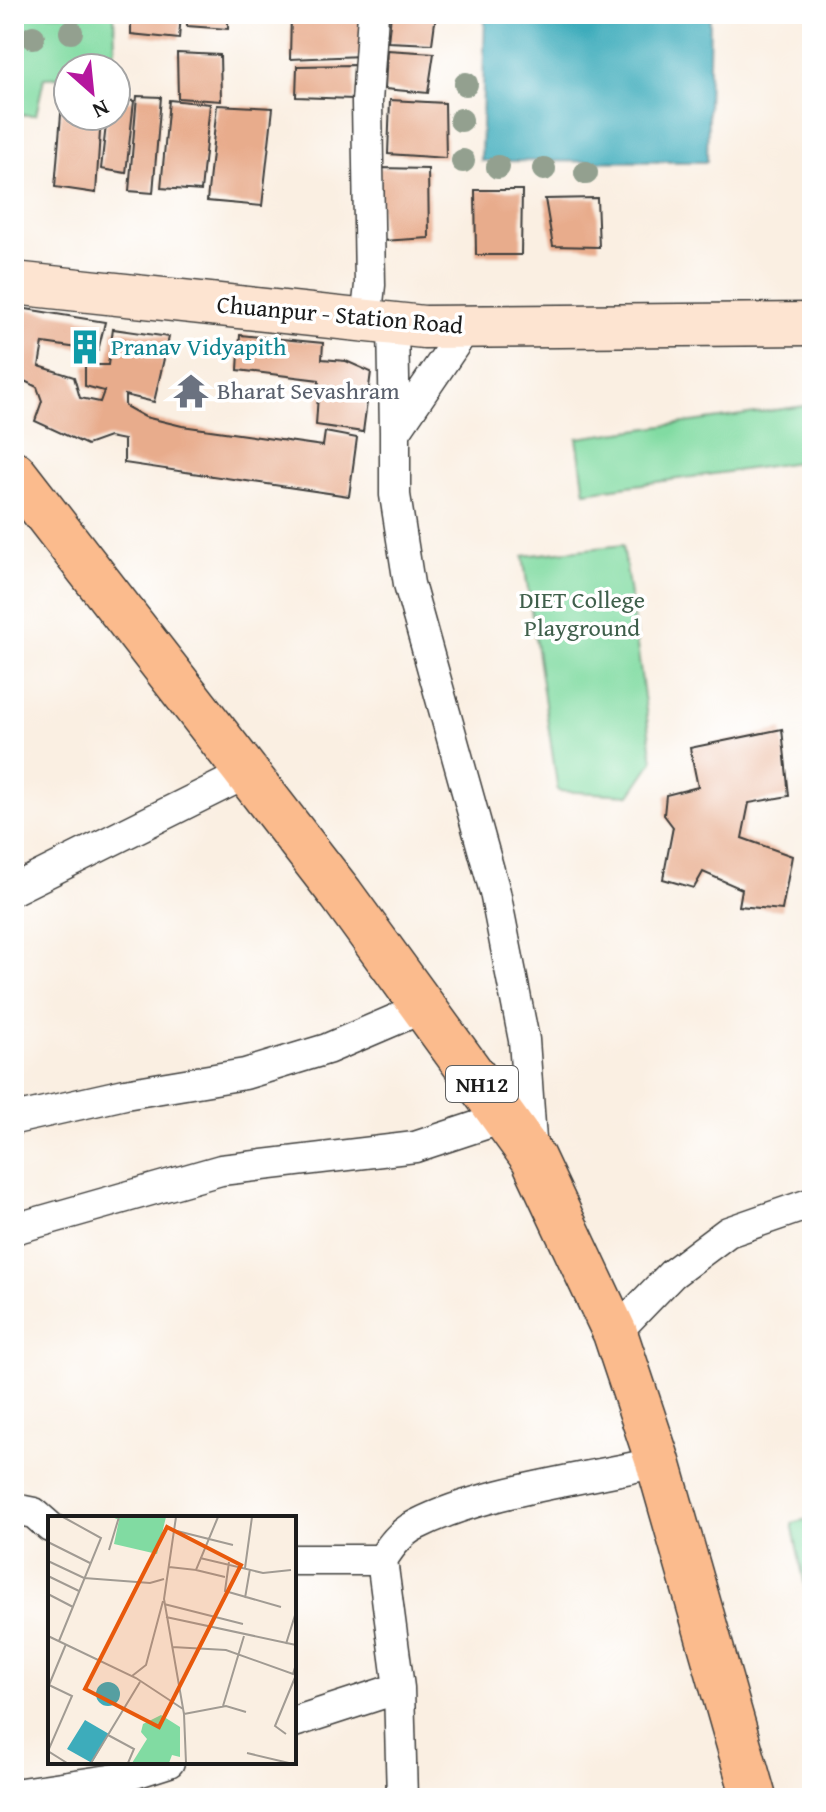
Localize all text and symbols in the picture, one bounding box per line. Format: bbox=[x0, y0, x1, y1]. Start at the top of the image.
north arrow bbox=[52, 52, 132, 132]
text: N bbox=[87, 92, 115, 128]
street label: Chuanpur - Station Road bbox=[216, 286, 465, 343]
building icon: Pranav Vidyapith bbox=[66, 328, 104, 366]
place label: Pranav Vidyapith bbox=[111, 329, 287, 364]
temple icon: Bharat Sevashram bbox=[172, 372, 210, 410]
place label: Bharat Sevashram bbox=[217, 373, 400, 408]
park label: DIET College Playground bbox=[519, 582, 645, 645]
road number: NH12 bbox=[446, 1066, 518, 1102]
inset map bbox=[48, 1516, 296, 1764]

